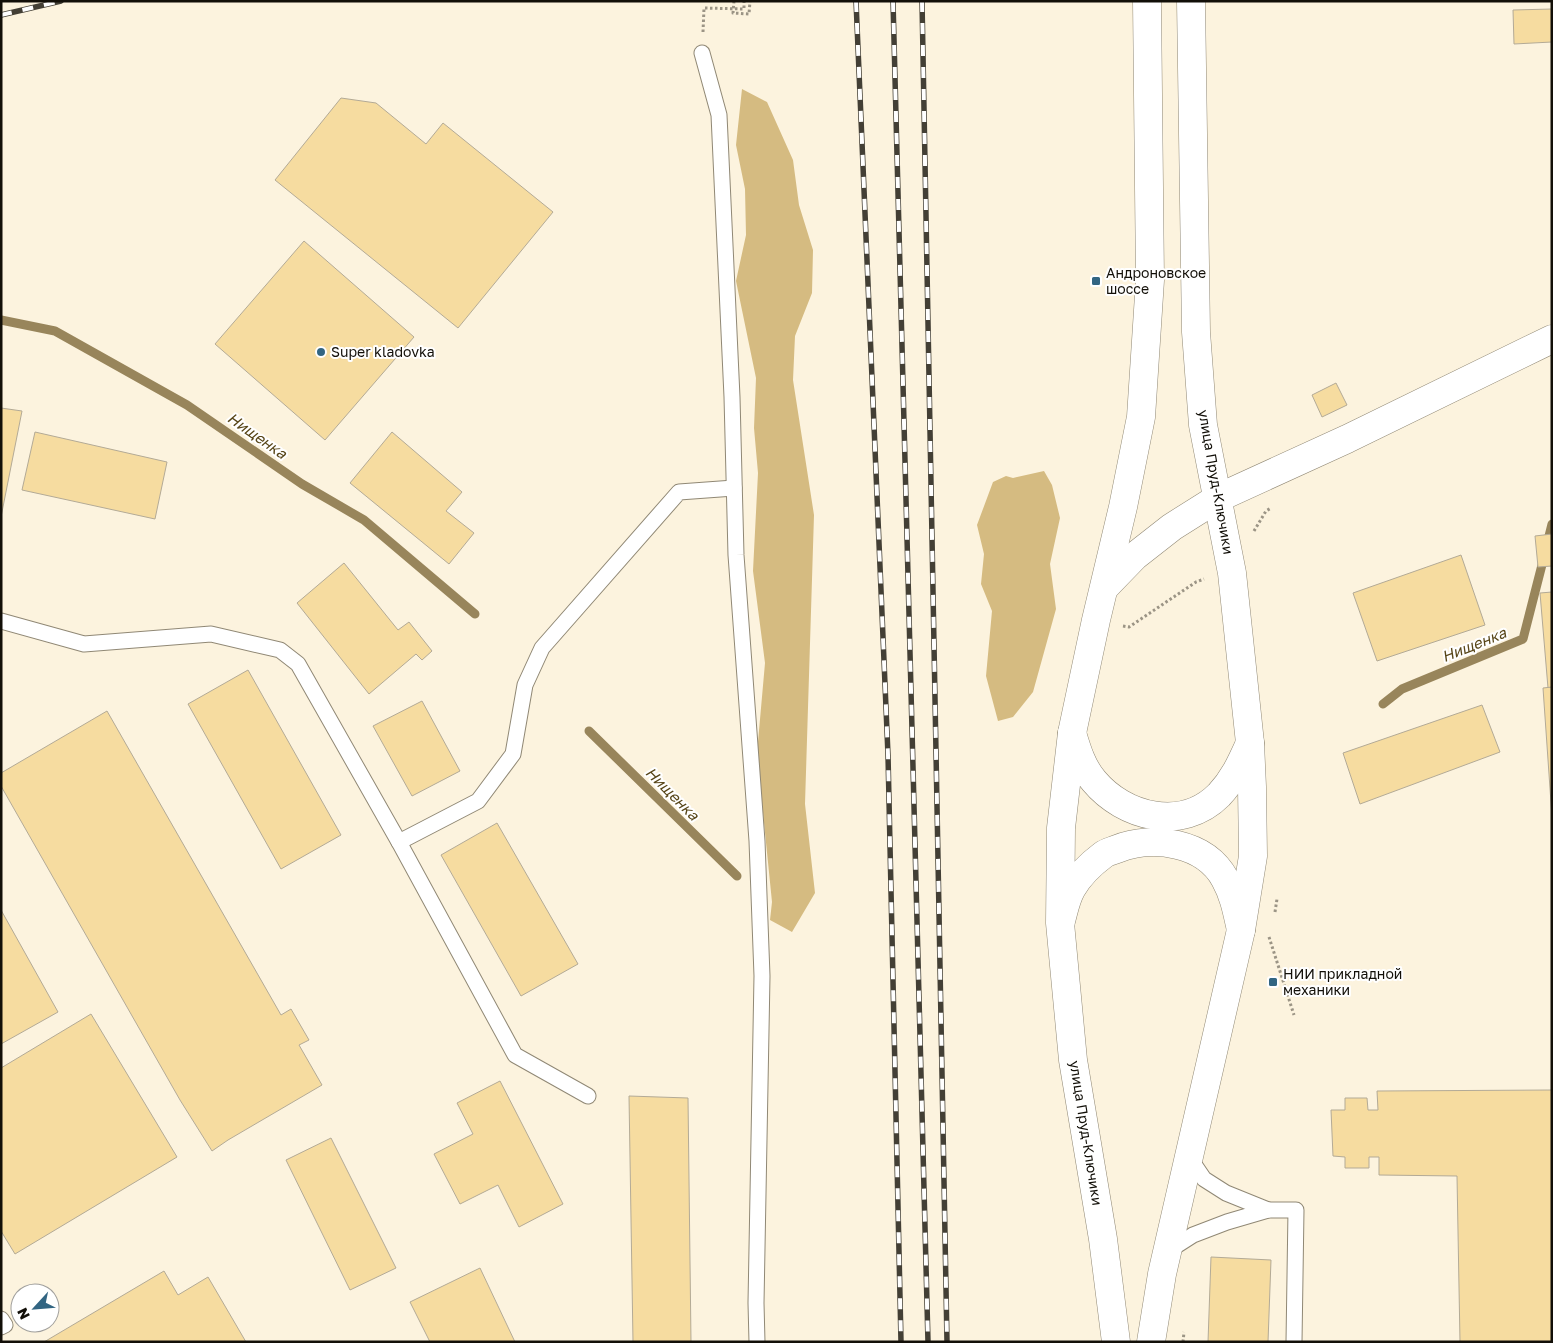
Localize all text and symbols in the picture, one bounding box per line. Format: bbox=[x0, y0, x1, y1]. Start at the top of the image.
place label: Андроновское шоссе bbox=[1106, 264, 1206, 297]
marker: Андроновское шоссе bbox=[1090, 275, 1102, 287]
place label: Super kladovka bbox=[331, 343, 435, 360]
marker: Super kladovka bbox=[315, 346, 327, 358]
water label: Нищенка bbox=[225, 408, 291, 462]
street label: улица Пруд-Ключики bbox=[1195, 408, 1238, 556]
water label: Нищенка bbox=[1439, 623, 1509, 665]
water label: Нищенка bbox=[642, 763, 703, 824]
place label: НИИ прикладной механики bbox=[1283, 965, 1402, 998]
marker: НИИ прикладной механики bbox=[1267, 976, 1279, 988]
street label: улица Пруд-Ключики bbox=[1067, 1059, 1106, 1207]
north arrow bbox=[10, 1283, 60, 1333]
text: N bbox=[13, 1305, 33, 1322]

